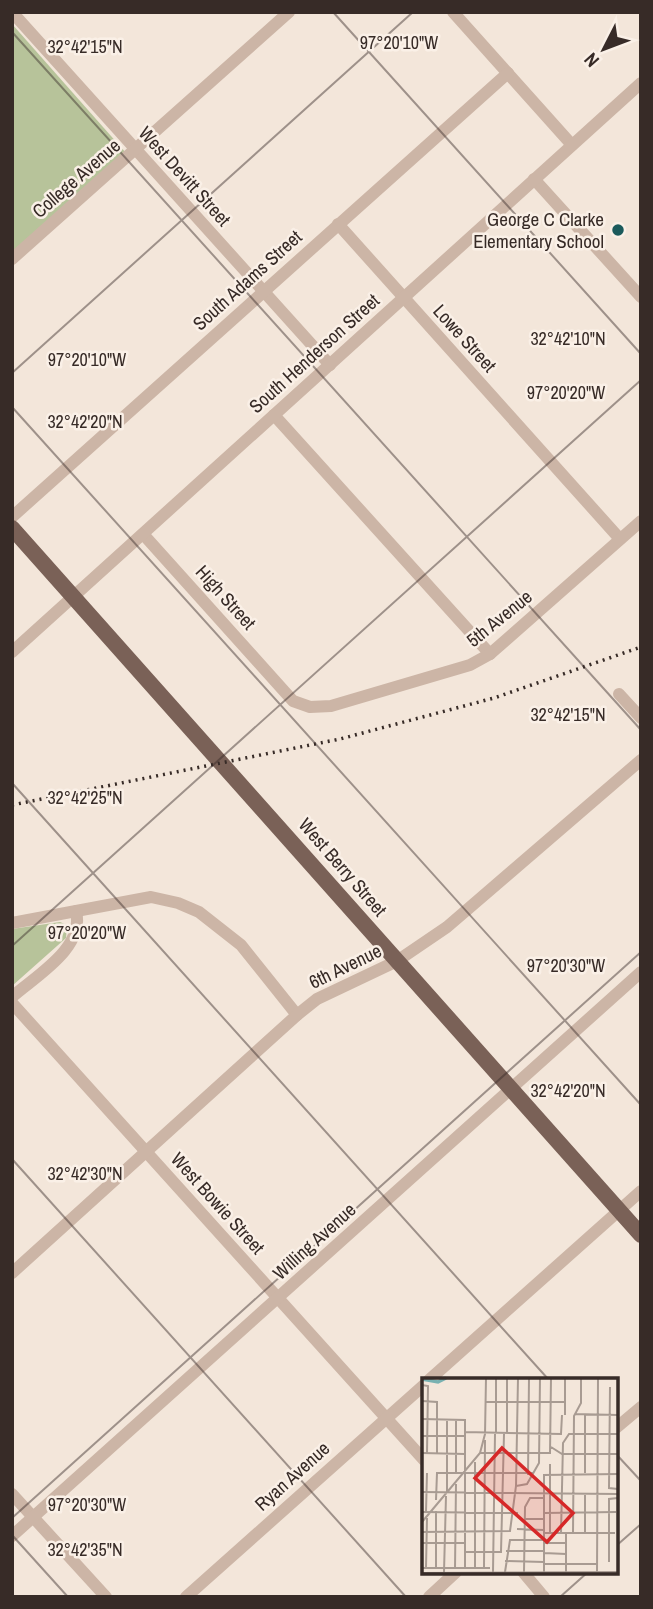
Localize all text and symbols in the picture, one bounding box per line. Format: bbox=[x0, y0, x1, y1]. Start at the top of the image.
north arrow bbox=[569, 14, 639, 84]
text: 97°20'10"W bbox=[360, 30, 438, 55]
text: 32°42'15"N bbox=[47, 34, 123, 59]
text: N bbox=[578, 47, 605, 73]
street label: West Devitt Street bbox=[133, 120, 237, 232]
street label: College Avenue bbox=[26, 132, 126, 224]
place label: George C Clarke Elementary School bbox=[473, 206, 604, 254]
marker: George C Clarke Elementary School bbox=[610, 222, 626, 238]
street label: South Adams Street bbox=[187, 224, 308, 336]
street label: South Henderson Street bbox=[243, 287, 385, 419]
street label: Lowe Street bbox=[428, 298, 503, 378]
text: 32°42'10"N bbox=[530, 326, 606, 351]
text: 97°20'10"W bbox=[48, 347, 126, 372]
text: 97°20'20"W bbox=[527, 380, 605, 405]
text: 32°42'20"N bbox=[47, 409, 123, 434]
street label: High Street bbox=[190, 559, 262, 635]
street label: 5th Avenue bbox=[461, 583, 537, 653]
text: 32°42'15"N bbox=[530, 702, 606, 727]
text: 32°42'25"N bbox=[47, 785, 123, 810]
street label: West Berry Street bbox=[293, 812, 393, 922]
text: 97°20'20"W bbox=[48, 920, 126, 945]
street label: 6th Avenue bbox=[304, 937, 386, 995]
text: 97°20'30"W bbox=[527, 953, 605, 978]
text: 32°42'20"N bbox=[530, 1078, 606, 1103]
street label: West Bowie Street bbox=[165, 1146, 271, 1260]
text: 32°42'30"N bbox=[47, 1161, 123, 1186]
street label: Willing Avenue bbox=[267, 1197, 361, 1285]
inset map bbox=[422, 1378, 618, 1574]
street label: Ryan Avenue bbox=[249, 1435, 335, 1517]
text: 97°20'30"W bbox=[48, 1492, 126, 1517]
text: 32°42'35"N bbox=[47, 1537, 123, 1562]

